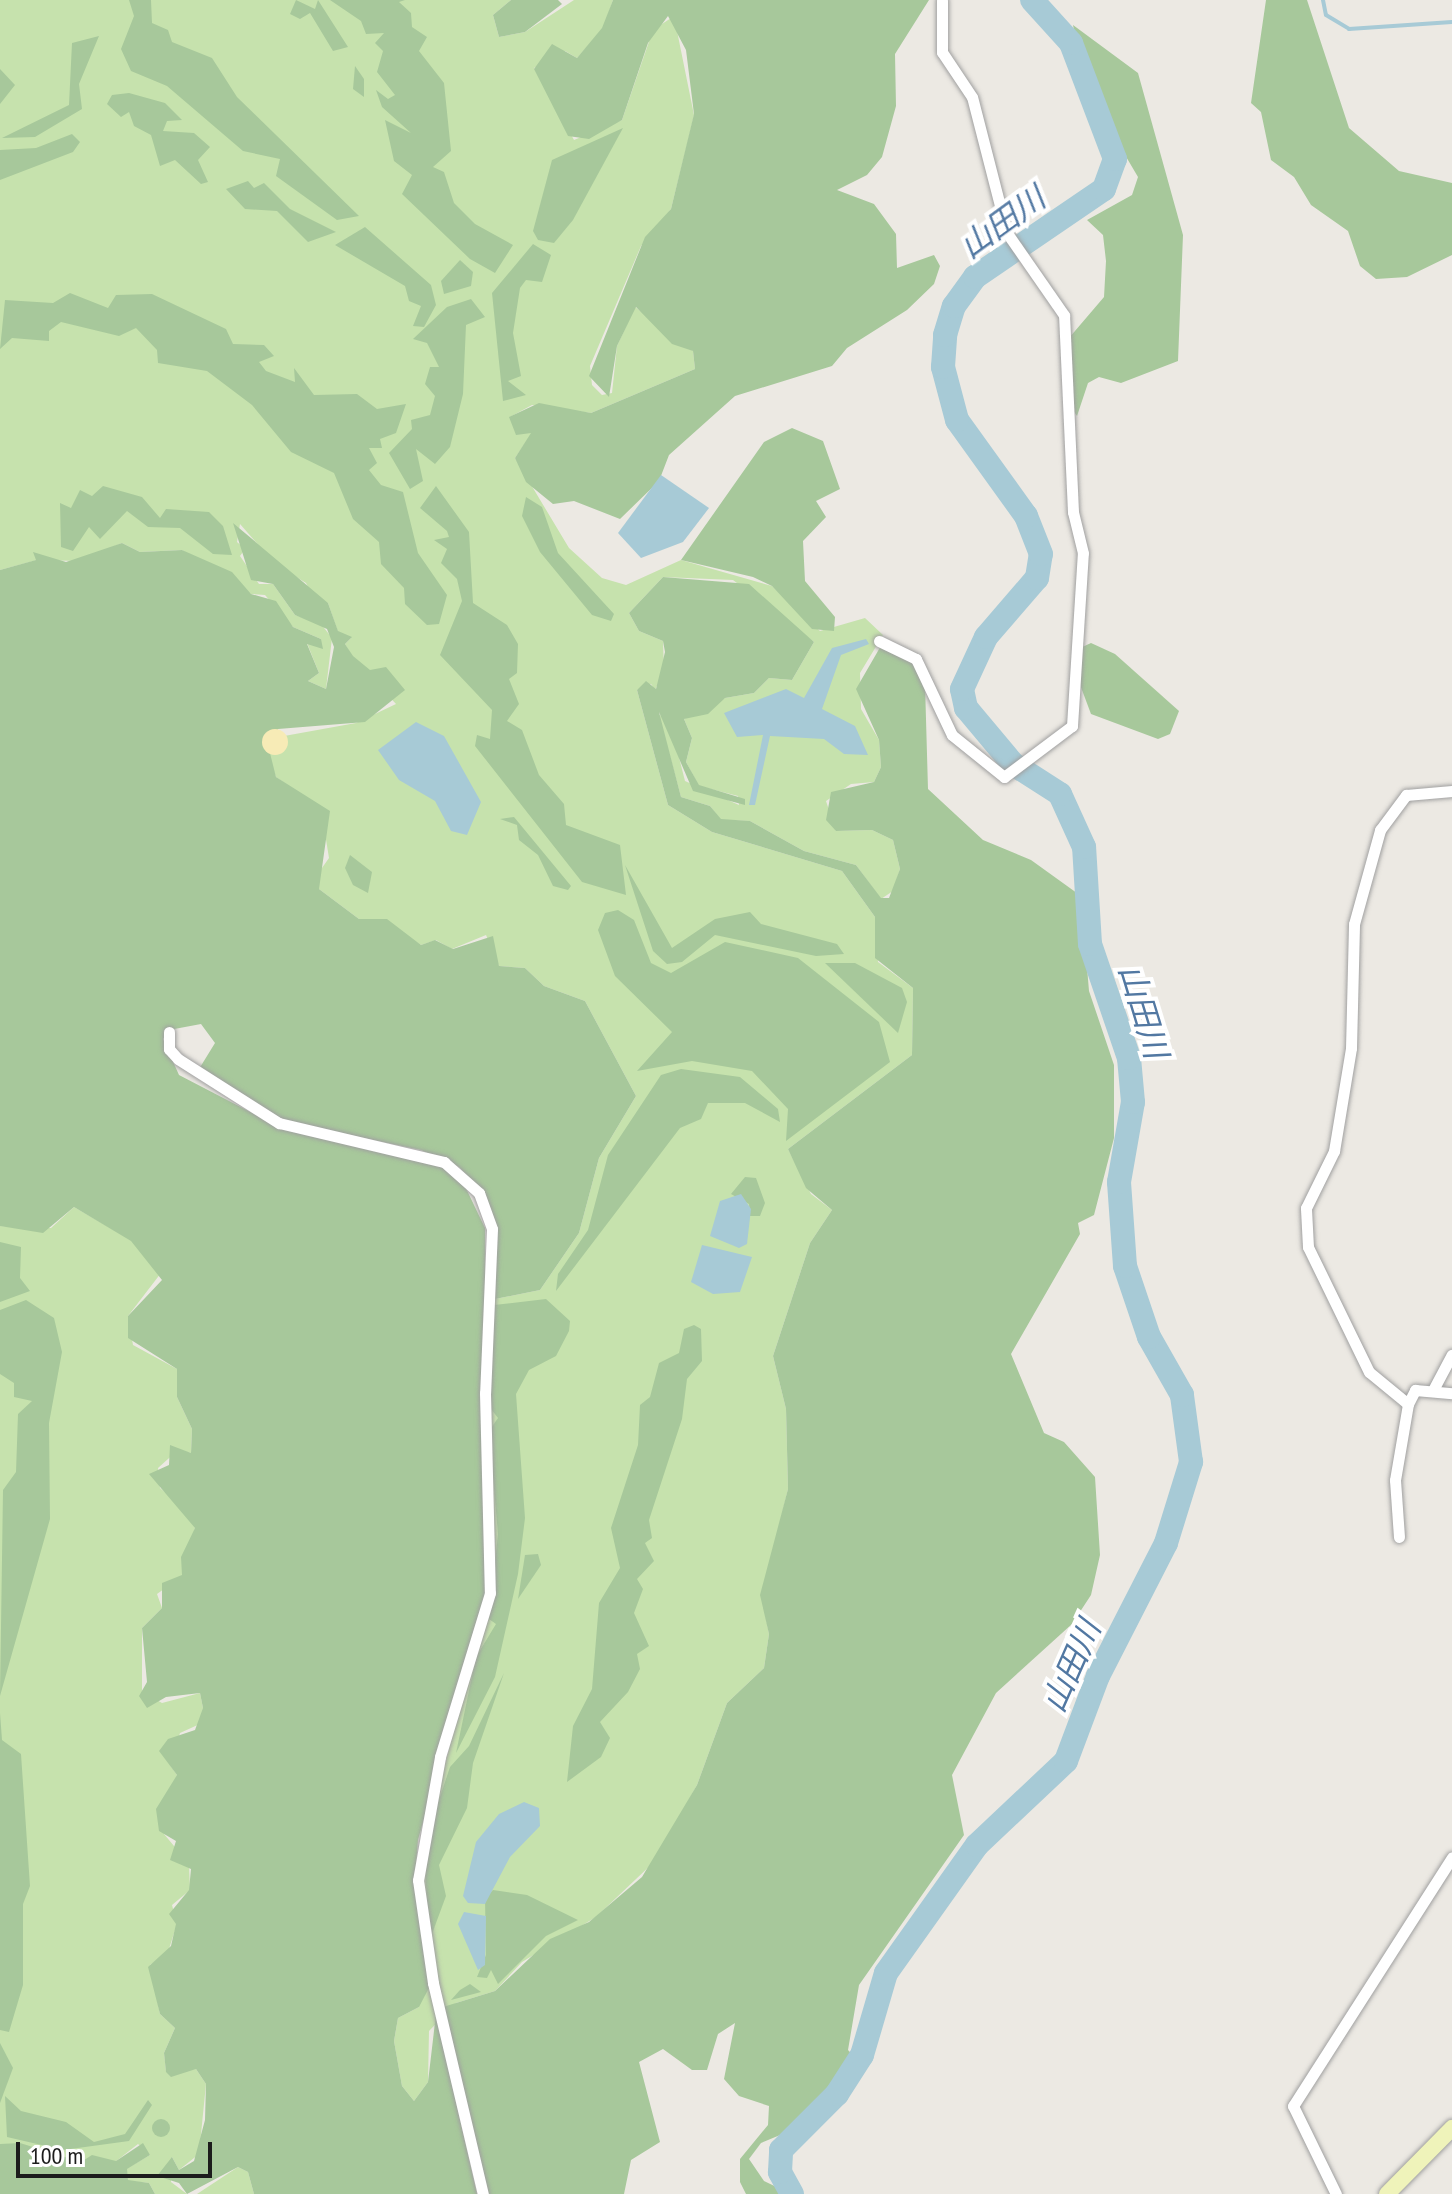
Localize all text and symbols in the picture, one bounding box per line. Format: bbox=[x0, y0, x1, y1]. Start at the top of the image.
water label: 山田川 bbox=[952, 178, 1052, 266]
water label: 山田川 bbox=[1112, 959, 1176, 1063]
water label: 山田川 bbox=[1034, 1614, 1108, 1718]
scale bar bbox=[20, 2126, 216, 2176]
text: 100 m bbox=[30, 2140, 83, 2171]

